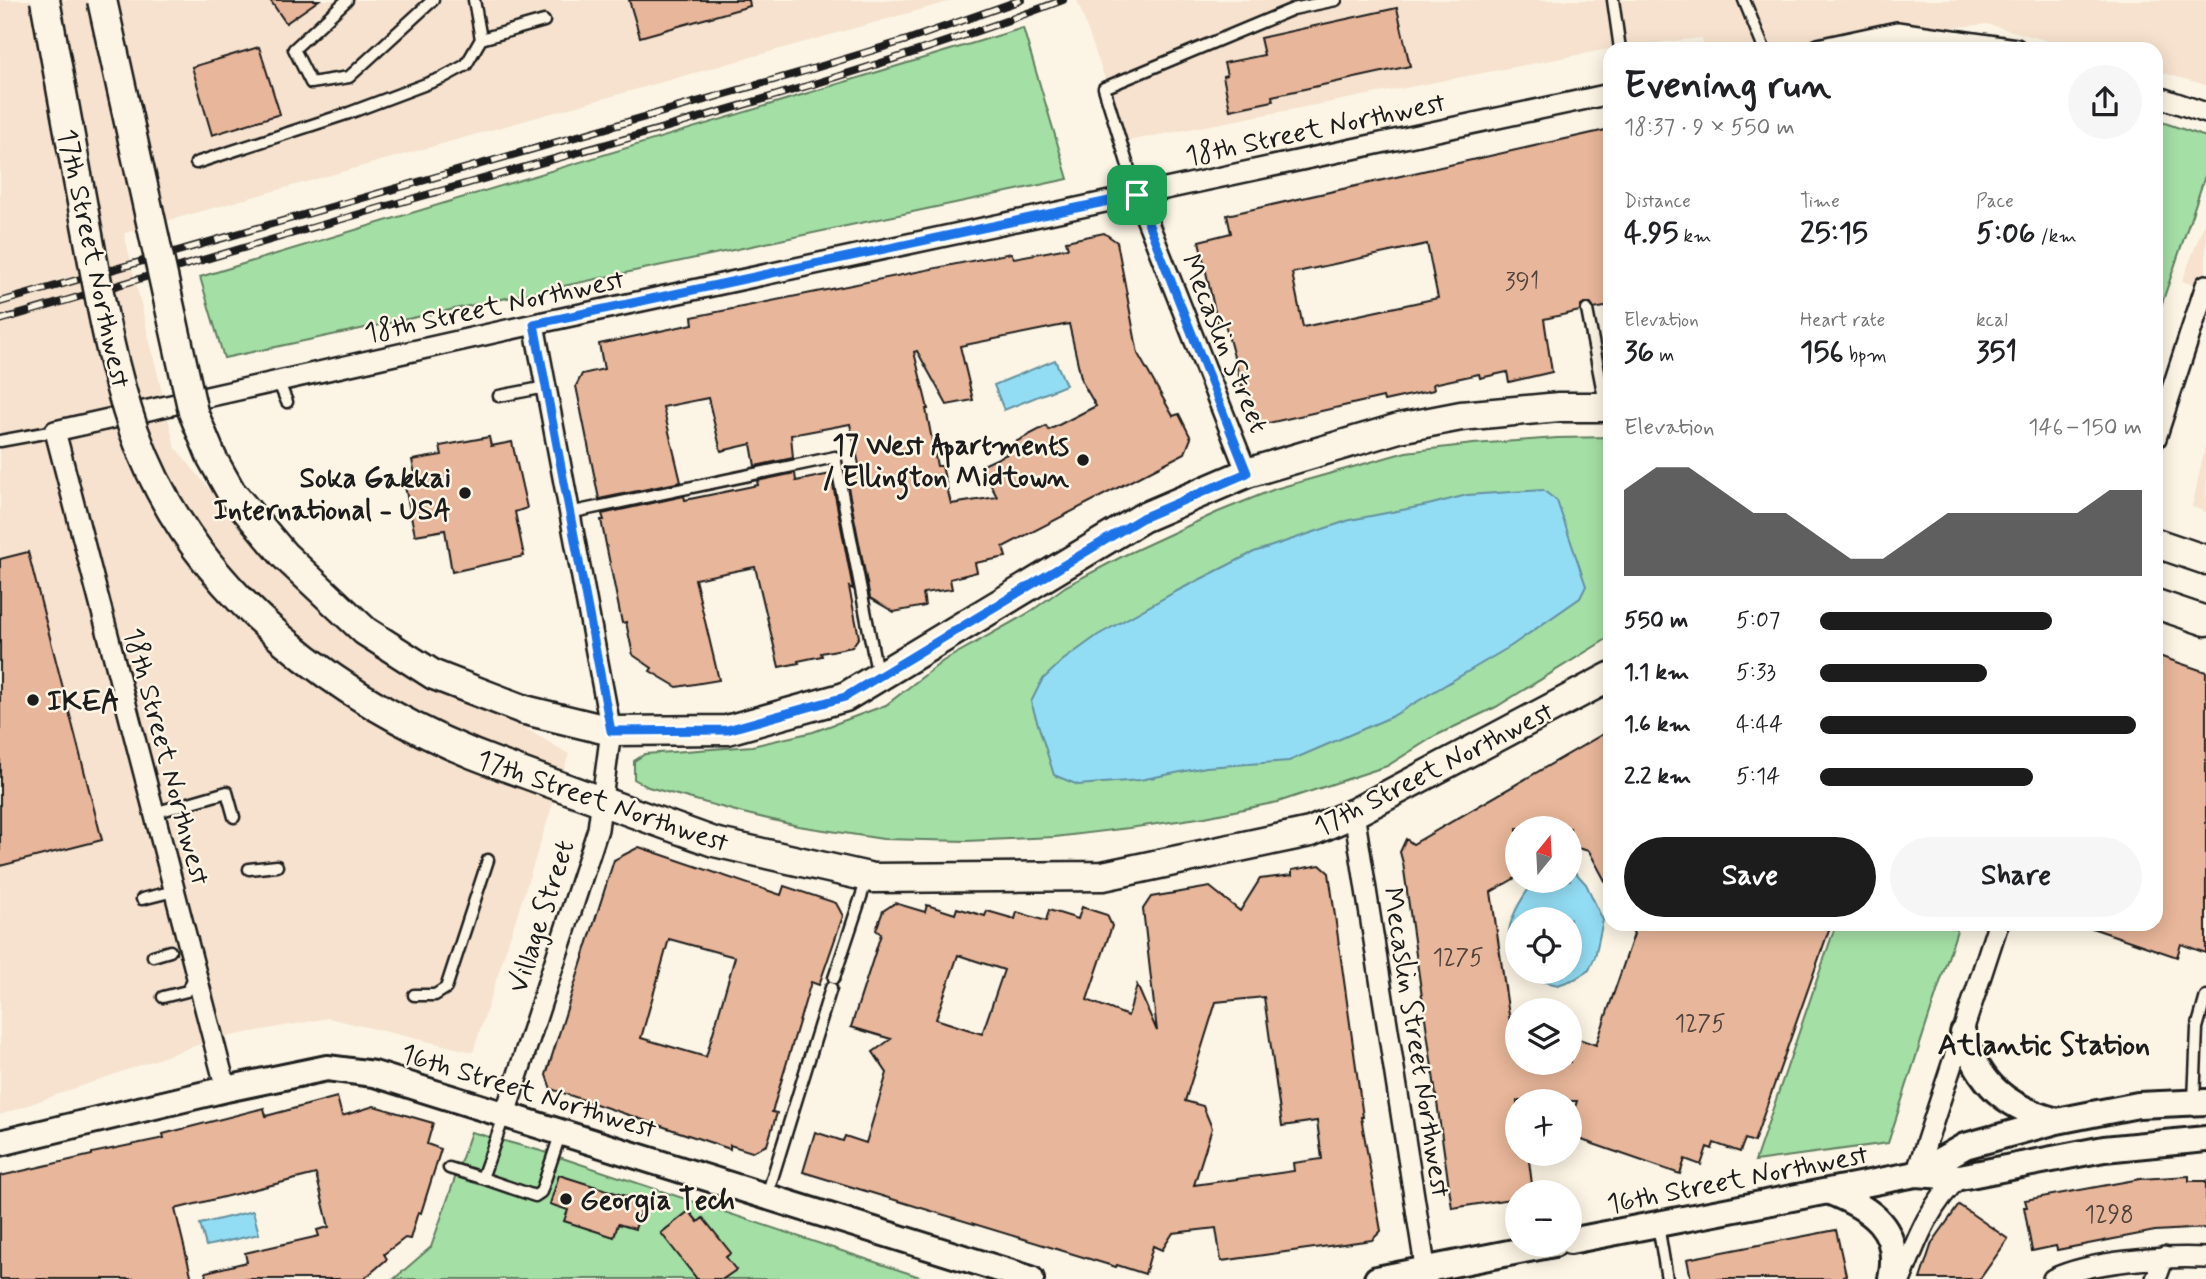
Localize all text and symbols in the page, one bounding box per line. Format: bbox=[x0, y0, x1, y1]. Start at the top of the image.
text: Evening run bbox=[1624, 62, 1831, 111]
button: share bbox=[2068, 65, 2142, 139]
street label: 18th Street Northwest bbox=[1182, 85, 1450, 176]
text: 18:37 · 9 × 550 m bbox=[1624, 113, 1795, 143]
street label: 17th Street Northwest bbox=[47, 126, 138, 392]
pin bbox=[1107, 165, 1167, 225]
icon: arrive bbox=[1118, 176, 1156, 214]
text: Distance bbox=[1624, 189, 1691, 214]
text: Time bbox=[1800, 189, 1840, 214]
text: Pace bbox=[1976, 189, 2014, 214]
text: 4.95 bbox=[1624, 214, 1678, 253]
text: 25:15 bbox=[1800, 214, 1868, 253]
text: 5:06 bbox=[1976, 214, 2035, 253]
text: km bbox=[1678, 224, 1711, 249]
text: /km bbox=[2035, 224, 2077, 249]
street label: Mecaslin Street bbox=[1171, 249, 1276, 439]
street label: 18th Street Northwest bbox=[361, 262, 629, 353]
house number: 391 bbox=[1505, 267, 1539, 298]
text: Elevation bbox=[1624, 308, 1699, 333]
text: Heart rate bbox=[1800, 308, 1885, 333]
text: kcal bbox=[1976, 308, 2008, 333]
text: 36 bbox=[1624, 333, 1654, 372]
text: 156 bbox=[1800, 333, 1844, 372]
text: 351 bbox=[1976, 333, 2017, 372]
text: m bbox=[1654, 343, 1674, 368]
text: bpm bbox=[1844, 343, 1887, 368]
text: Elevation bbox=[1624, 413, 1715, 443]
text: 146–150 m bbox=[2028, 413, 2142, 443]
place label: 17 West Apartments / Ellington Midtown bbox=[823, 428, 1070, 500]
marker: 17 West Apartments / Ellington Midtown bbox=[1075, 452, 1091, 468]
place label: Soka Gakkai International - USA bbox=[213, 461, 451, 530]
marker: Soka Gakkai International - USA bbox=[457, 485, 473, 501]
text: 550 m bbox=[1624, 606, 1688, 636]
text: 5:07 bbox=[1736, 606, 1780, 636]
street label: 18th Street Northwest bbox=[113, 624, 218, 890]
text: 1.1 km bbox=[1624, 658, 1689, 688]
text: 5:33 bbox=[1736, 658, 1776, 688]
place label: IKEA bbox=[47, 684, 120, 721]
marker: IKEA bbox=[25, 692, 41, 708]
street label: 17th Street Northwest bbox=[1308, 694, 1561, 847]
text: 1.6 km bbox=[1624, 710, 1691, 740]
text: 4:44 bbox=[1736, 710, 1783, 740]
street label: 17th Street Northwest bbox=[471, 742, 734, 863]
text: 2.2 km bbox=[1624, 762, 1691, 792]
text: 5:14 bbox=[1736, 762, 1780, 792]
north arrow bbox=[1505, 816, 1582, 892]
map controls bbox=[1505, 816, 1582, 1257]
street label: Village Street bbox=[500, 836, 585, 998]
button: Save bbox=[1624, 837, 1876, 917]
button: Share bbox=[1890, 837, 2142, 917]
street label: Mecaslin Street Northwest bbox=[1373, 885, 1458, 1201]
button: locate bbox=[1505, 907, 1582, 984]
house number: 1275 bbox=[1432, 943, 1484, 974]
button: layers bbox=[1505, 998, 1582, 1075]
house number: 1275 bbox=[1674, 1009, 1726, 1040]
district label: Atlantic Station bbox=[1938, 1026, 2150, 1065]
street label: 16th Street Northwest bbox=[396, 1036, 661, 1149]
button: + bbox=[1505, 1089, 1582, 1166]
street label: 16th Street Northwest bbox=[1604, 1137, 1872, 1224]
button: − bbox=[1505, 1180, 1582, 1257]
place label: Georgia Tech bbox=[580, 1183, 735, 1223]
marker: Georgia Tech bbox=[558, 1191, 574, 1207]
house number: 1298 bbox=[2084, 1200, 2134, 1231]

